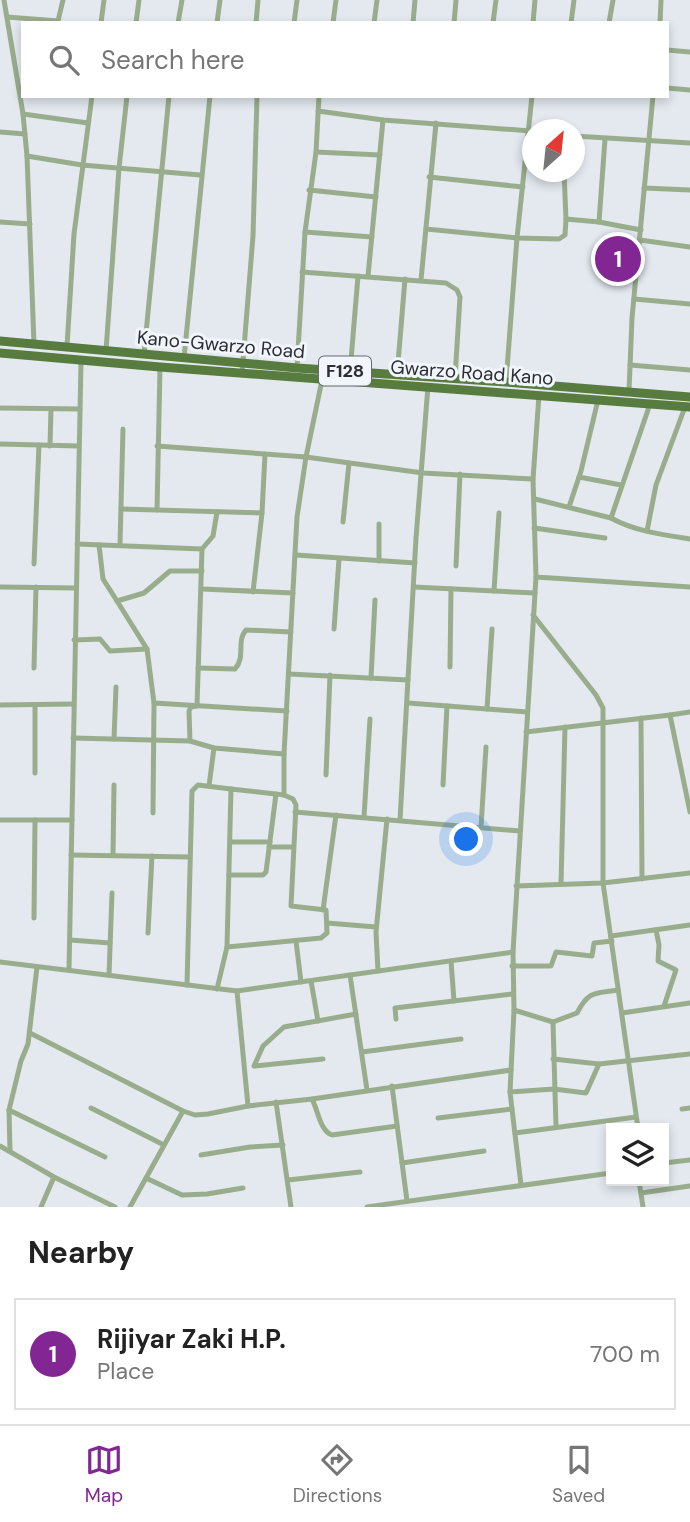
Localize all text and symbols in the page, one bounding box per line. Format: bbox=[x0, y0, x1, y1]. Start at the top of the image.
search box bbox=[21, 21, 669, 98]
icon: search bbox=[45, 41, 83, 79]
text: Search here bbox=[101, 43, 244, 77]
north arrow bbox=[522, 119, 585, 182]
pin: 1 bbox=[595, 233, 641, 285]
street label: Kano-Gwarzo Road bbox=[136, 325, 306, 364]
street label: Gwarzo Road Kano bbox=[390, 354, 554, 391]
road number: F128 bbox=[319, 356, 371, 386]
your location bbox=[449, 822, 483, 856]
map controls bbox=[606, 1123, 669, 1186]
button: layers bbox=[606, 1123, 669, 1186]
text: Nearby bbox=[28, 1233, 134, 1272]
text: Rijiyar Zaki H.P. bbox=[97, 1322, 286, 1356]
text: 1 bbox=[49, 1339, 57, 1369]
text: 700 m bbox=[590, 1339, 660, 1369]
text: Place bbox=[97, 1356, 154, 1386]
tab: Map bbox=[85, 1441, 123, 1508]
tab: Directions bbox=[293, 1441, 382, 1508]
tab: Saved bbox=[552, 1441, 605, 1508]

